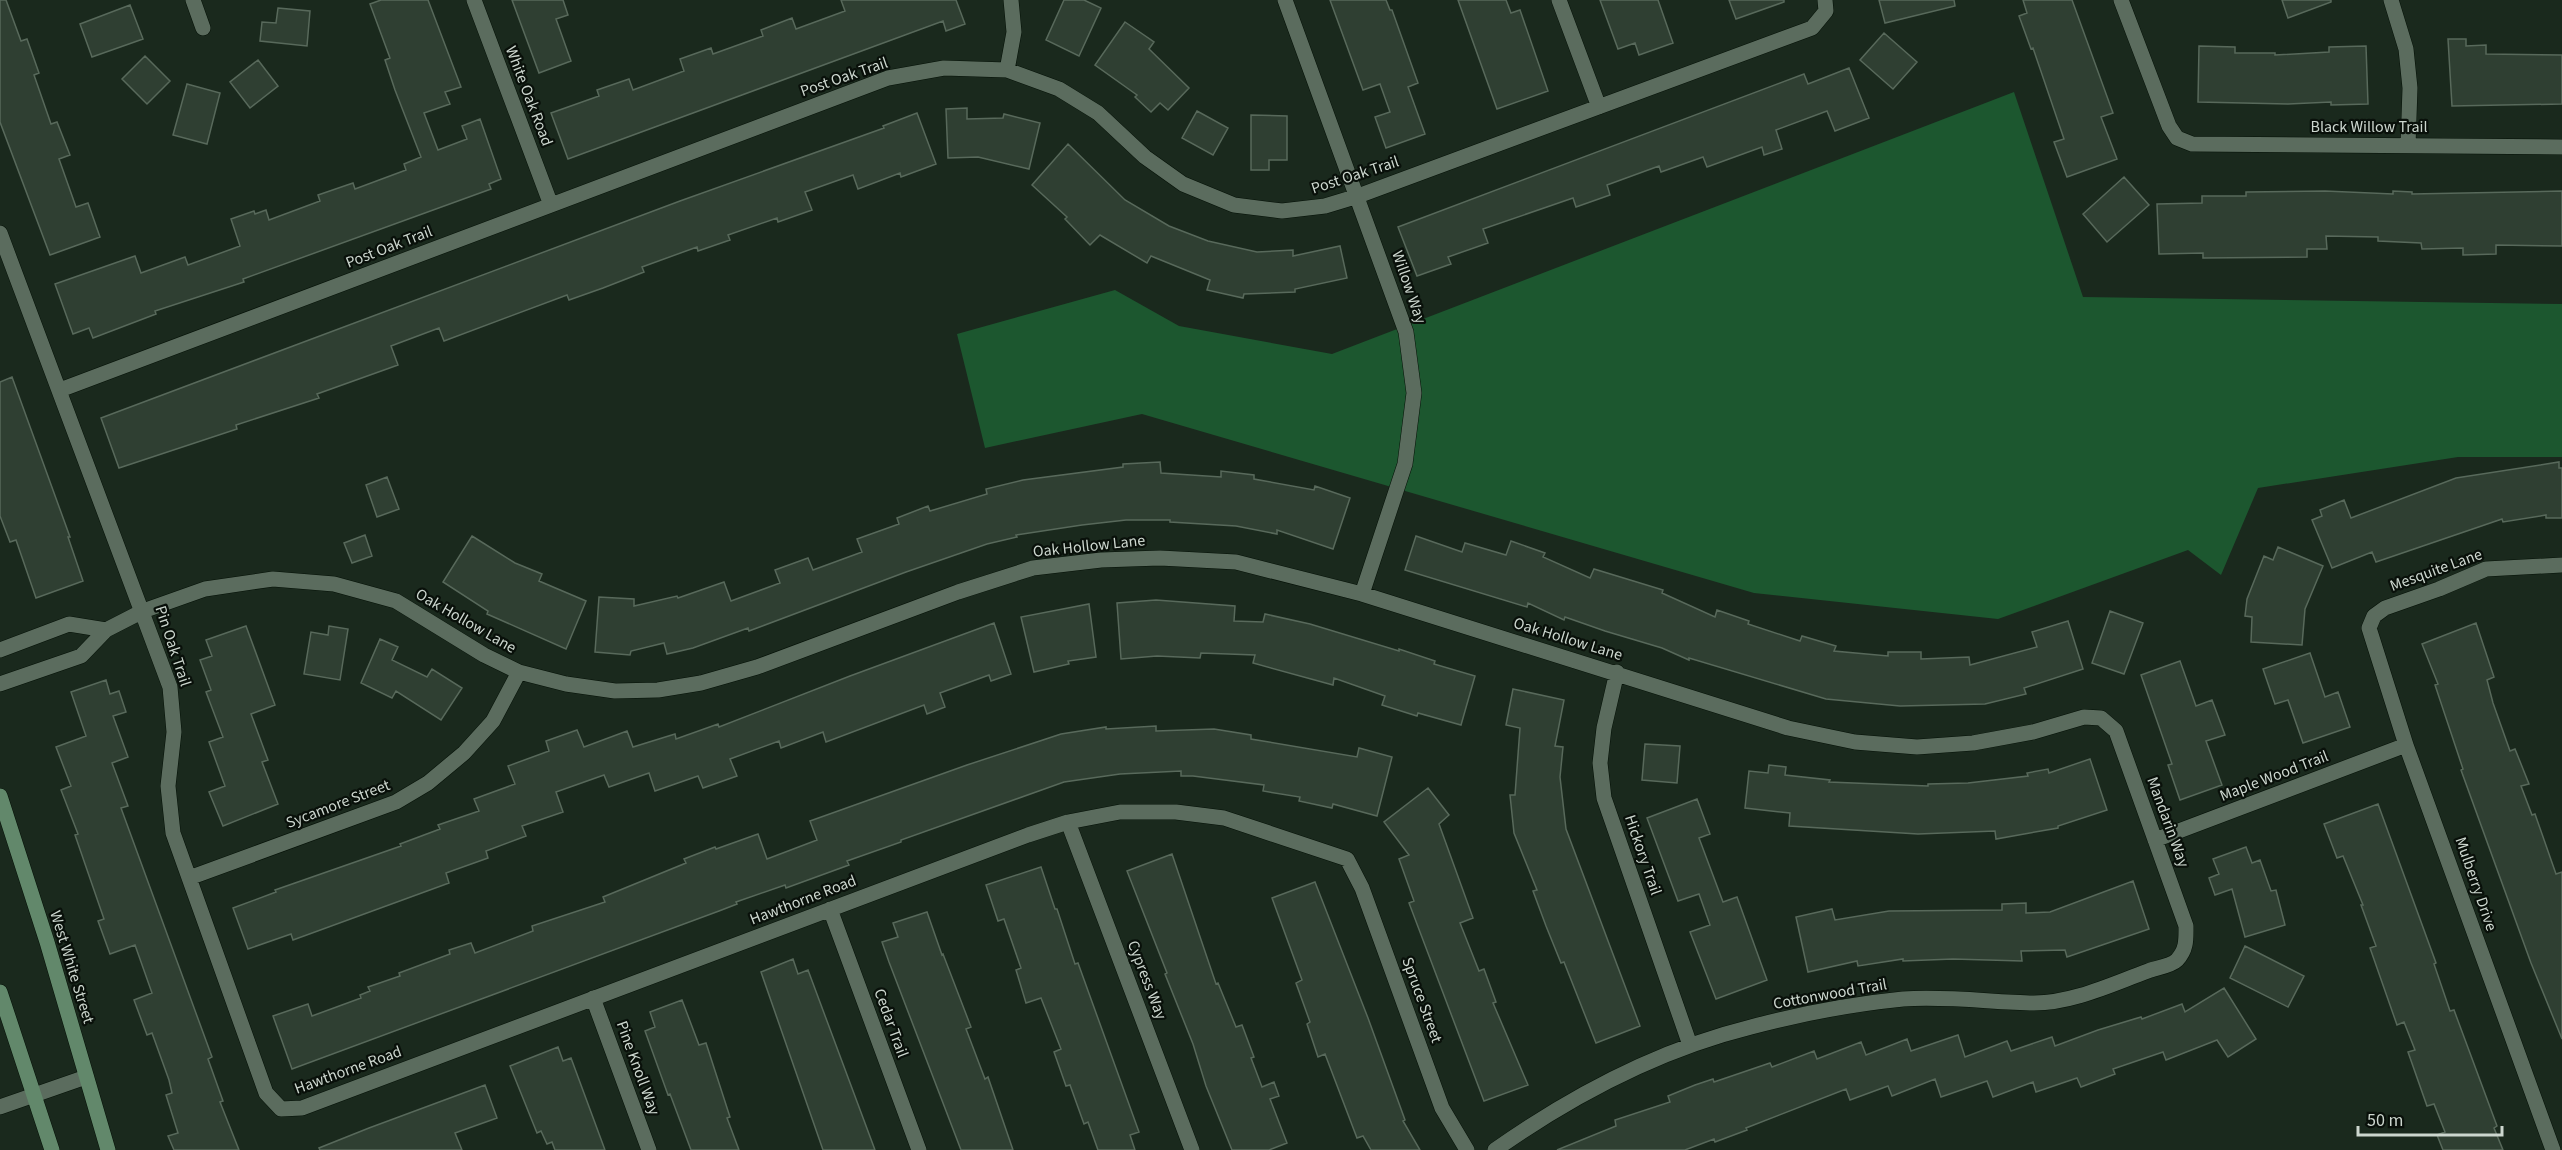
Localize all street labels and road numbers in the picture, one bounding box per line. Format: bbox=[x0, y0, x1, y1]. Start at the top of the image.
street label: White Oak Road bbox=[500, 43, 558, 149]
street label: Post Oak Trail bbox=[797, 52, 891, 102]
street label: Black Willow Trail bbox=[2310, 116, 2428, 138]
street label: Post Oak Trail bbox=[1308, 150, 1402, 200]
street label: Post Oak Trail bbox=[342, 220, 436, 274]
street label: Willow Way bbox=[1386, 248, 1432, 327]
street label: Oak Hollow Lane bbox=[1032, 529, 1146, 563]
street label: Mesquite Lane bbox=[2387, 543, 2485, 597]
street label: Oak Hollow Lane bbox=[412, 583, 520, 659]
street label: Pin Oak Trail bbox=[150, 603, 196, 689]
street label: Oak Hollow Lane bbox=[1511, 612, 1625, 666]
street label: Maple Wood Trail bbox=[2216, 745, 2332, 807]
street label: Sycamore Street bbox=[283, 774, 394, 834]
street label: Mandarin Way bbox=[2141, 774, 2195, 871]
street label: Hickory Trail bbox=[1619, 812, 1667, 898]
street label: Mulberry Drive bbox=[2450, 834, 2502, 934]
street label: Hawthorne Road bbox=[747, 870, 859, 930]
street label: West White Street bbox=[44, 908, 100, 1027]
street label: Cypress Way bbox=[1122, 937, 1172, 1023]
street label: Spruce Street bbox=[1396, 954, 1448, 1047]
street label: Cottonwood Trail bbox=[1771, 973, 1889, 1015]
street label: Cedar Trail bbox=[868, 985, 914, 1061]
street label: Pine Knoll Way bbox=[611, 1018, 665, 1119]
street label: Hawthorne Road bbox=[291, 1040, 405, 1100]

